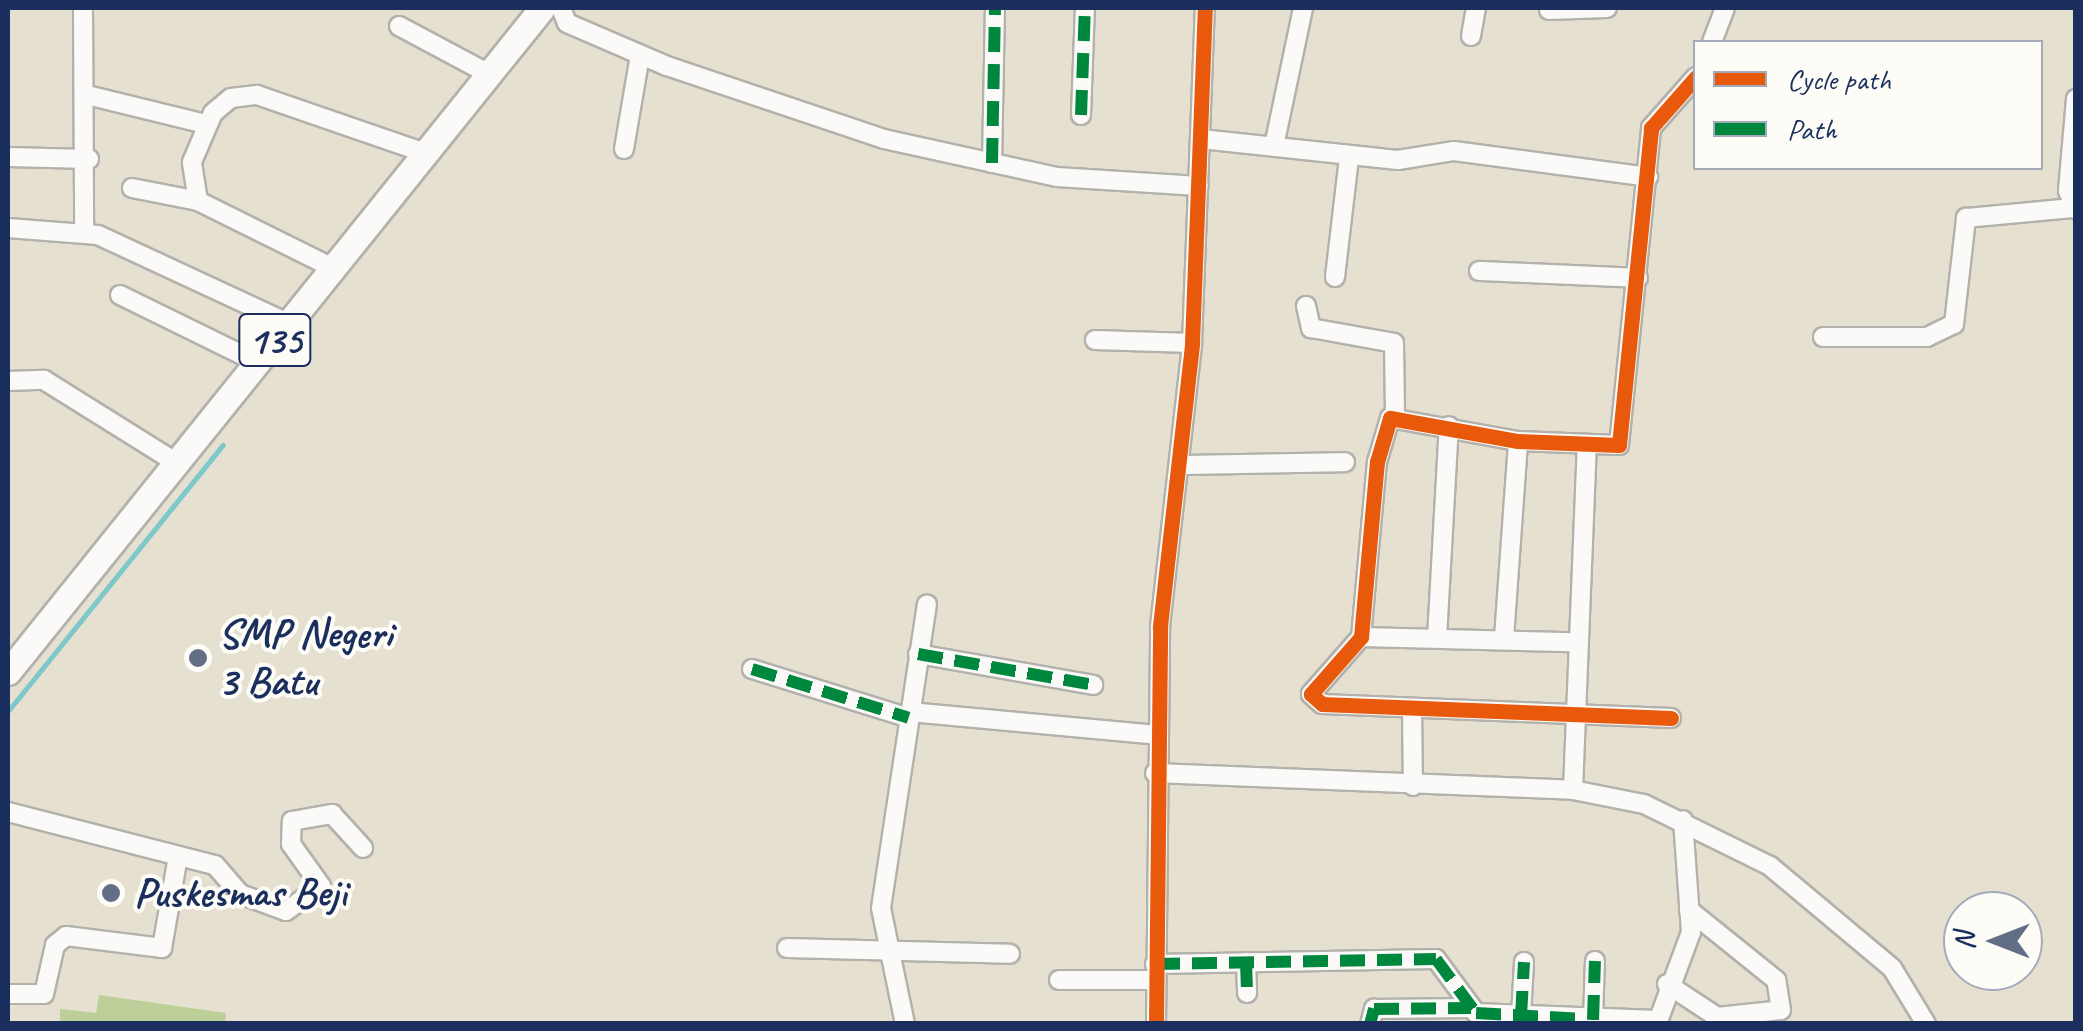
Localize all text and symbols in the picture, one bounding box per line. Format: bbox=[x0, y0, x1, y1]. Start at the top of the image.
legend bbox=[1693, 40, 2043, 170]
text: Cycle path bbox=[1787, 60, 1891, 98]
text: Path bbox=[1787, 110, 1836, 148]
road number: 135 bbox=[238, 305, 312, 375]
place label: SMP Negeri 3 Batu bbox=[218, 609, 392, 708]
marker: SMP Negeri 3 Batu bbox=[187, 647, 209, 669]
place label: Puskesmas Beji bbox=[134, 868, 347, 918]
marker: Puskesmas Beji bbox=[98, 880, 124, 906]
north arrow bbox=[1943, 891, 2043, 991]
text: N bbox=[1947, 932, 1982, 950]

